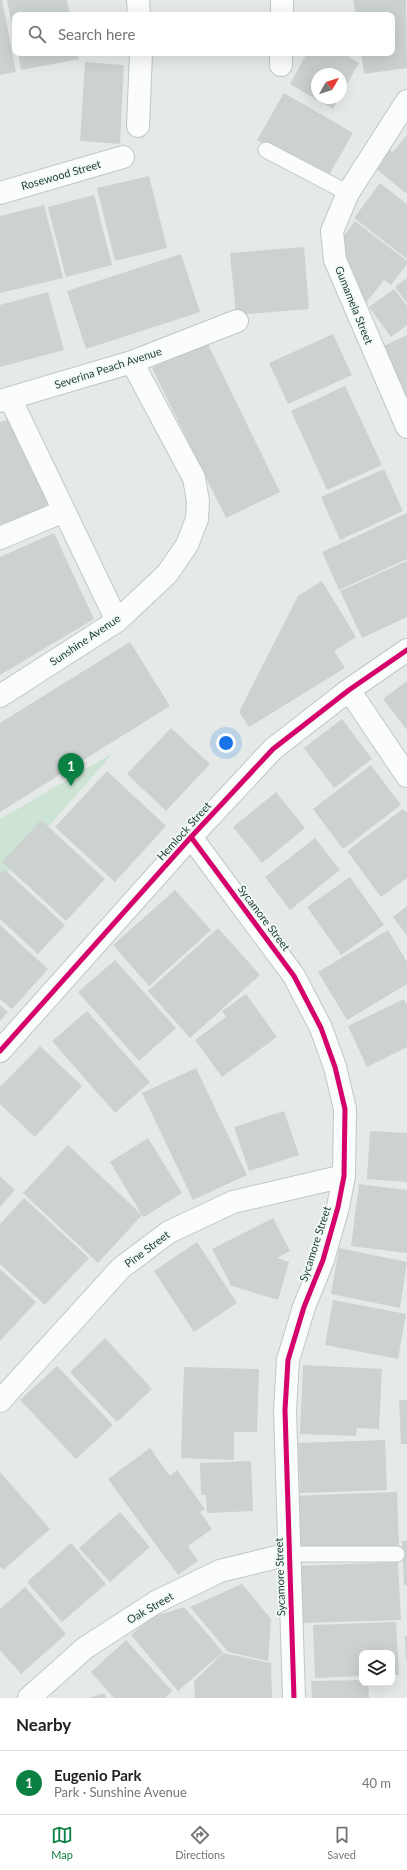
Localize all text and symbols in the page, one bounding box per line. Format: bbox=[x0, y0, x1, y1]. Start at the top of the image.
search box bbox=[12, 12, 395, 56]
icon: search bbox=[26, 23, 48, 45]
text: Search here bbox=[58, 25, 135, 43]
north arrow bbox=[311, 68, 347, 104]
street label: Rosewood Street bbox=[20, 157, 102, 192]
street label: Gumamela Street bbox=[333, 264, 376, 346]
street label: Severina Peach Avenue bbox=[53, 344, 163, 391]
street label: Sunshine Avenue bbox=[47, 611, 123, 668]
your location bbox=[216, 733, 236, 753]
pin: 1 bbox=[58, 753, 84, 786]
street label: Hemlock Street bbox=[154, 799, 213, 863]
street label: Sycamore Street bbox=[236, 882, 293, 953]
street label: Sycamore Street bbox=[296, 1204, 333, 1283]
street label: Pine Street bbox=[122, 1227, 172, 1270]
street label: Sycamore Street bbox=[272, 1537, 287, 1617]
street label: Oak Street bbox=[124, 1589, 175, 1626]
map controls bbox=[359, 1650, 395, 1686]
button: layers bbox=[359, 1650, 395, 1686]
text: Nearby bbox=[16, 1714, 71, 1735]
text: Eugenio Park bbox=[54, 1766, 141, 1784]
text: 1 bbox=[25, 1775, 33, 1791]
text: 40 m bbox=[362, 1775, 391, 1791]
text: Park · Sunshine Avenue bbox=[54, 1784, 187, 1800]
tab: Map bbox=[51, 1824, 73, 1861]
tab: Directions bbox=[175, 1824, 225, 1861]
tab: Saved bbox=[327, 1824, 356, 1861]

